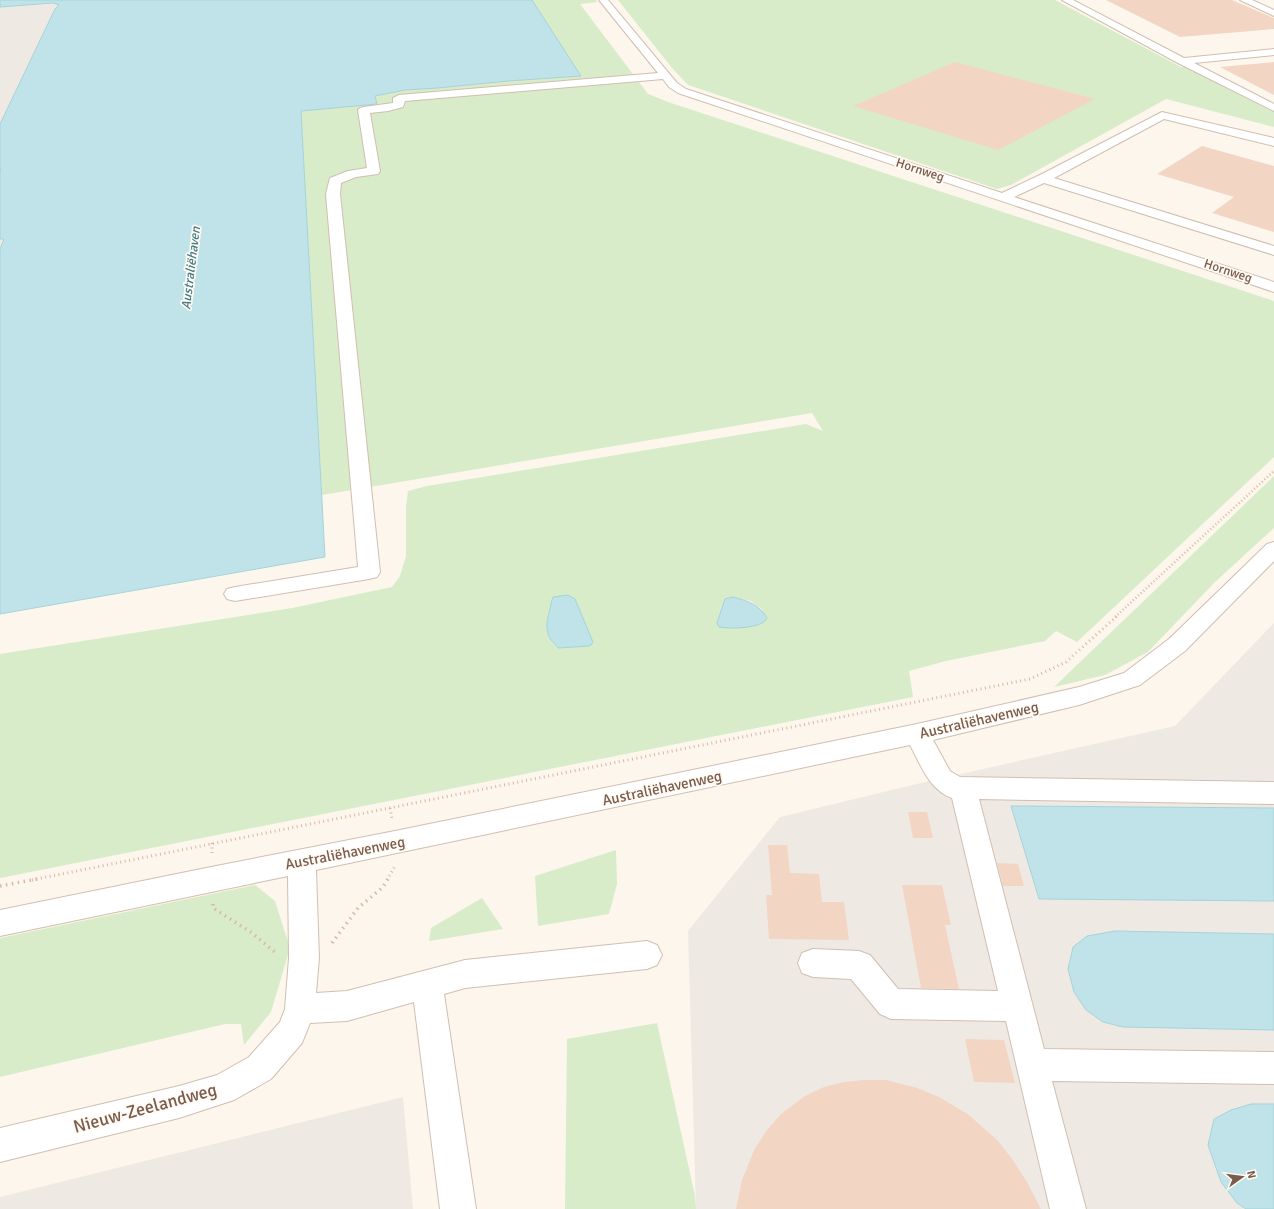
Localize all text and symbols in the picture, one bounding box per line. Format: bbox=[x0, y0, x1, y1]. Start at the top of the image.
street label: Hornweg bbox=[894, 155, 946, 185]
water label: Australiëhaven bbox=[178, 225, 204, 310]
street label: Hornweg bbox=[1202, 256, 1254, 286]
street label: Australiëhavenweg bbox=[918, 698, 1040, 742]
street label: Australiëhavenweg bbox=[601, 767, 723, 809]
street label: Australiëhavenweg bbox=[284, 833, 406, 873]
street label: Nieuw-Zeelandweg bbox=[71, 1078, 219, 1138]
north arrow bbox=[1222, 1157, 1262, 1197]
text: N bbox=[1244, 1169, 1258, 1180]

